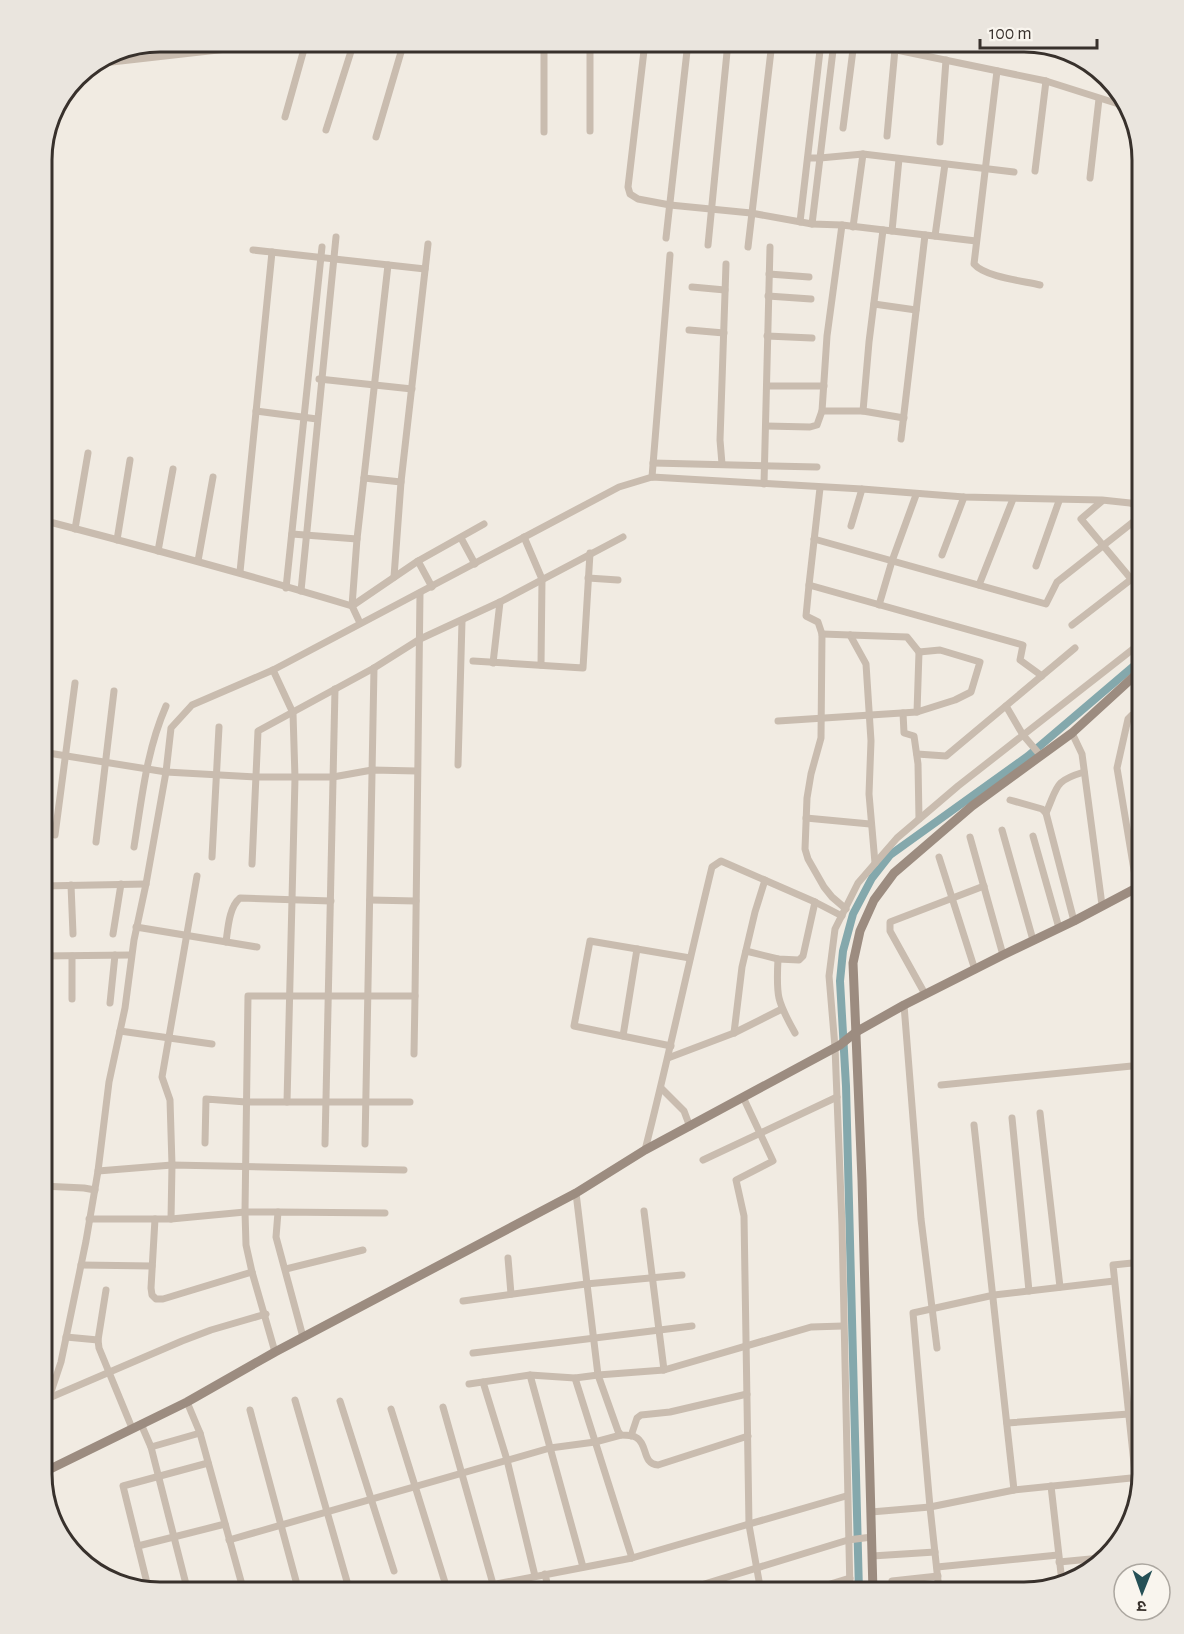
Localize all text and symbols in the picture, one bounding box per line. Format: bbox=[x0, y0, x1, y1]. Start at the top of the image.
scale bar bbox=[980, 12, 1097, 50]
text: 100 m bbox=[989, 25, 1032, 43]
north arrow bbox=[1112, 1562, 1172, 1622]
text: उ bbox=[1136, 1598, 1147, 1614]

